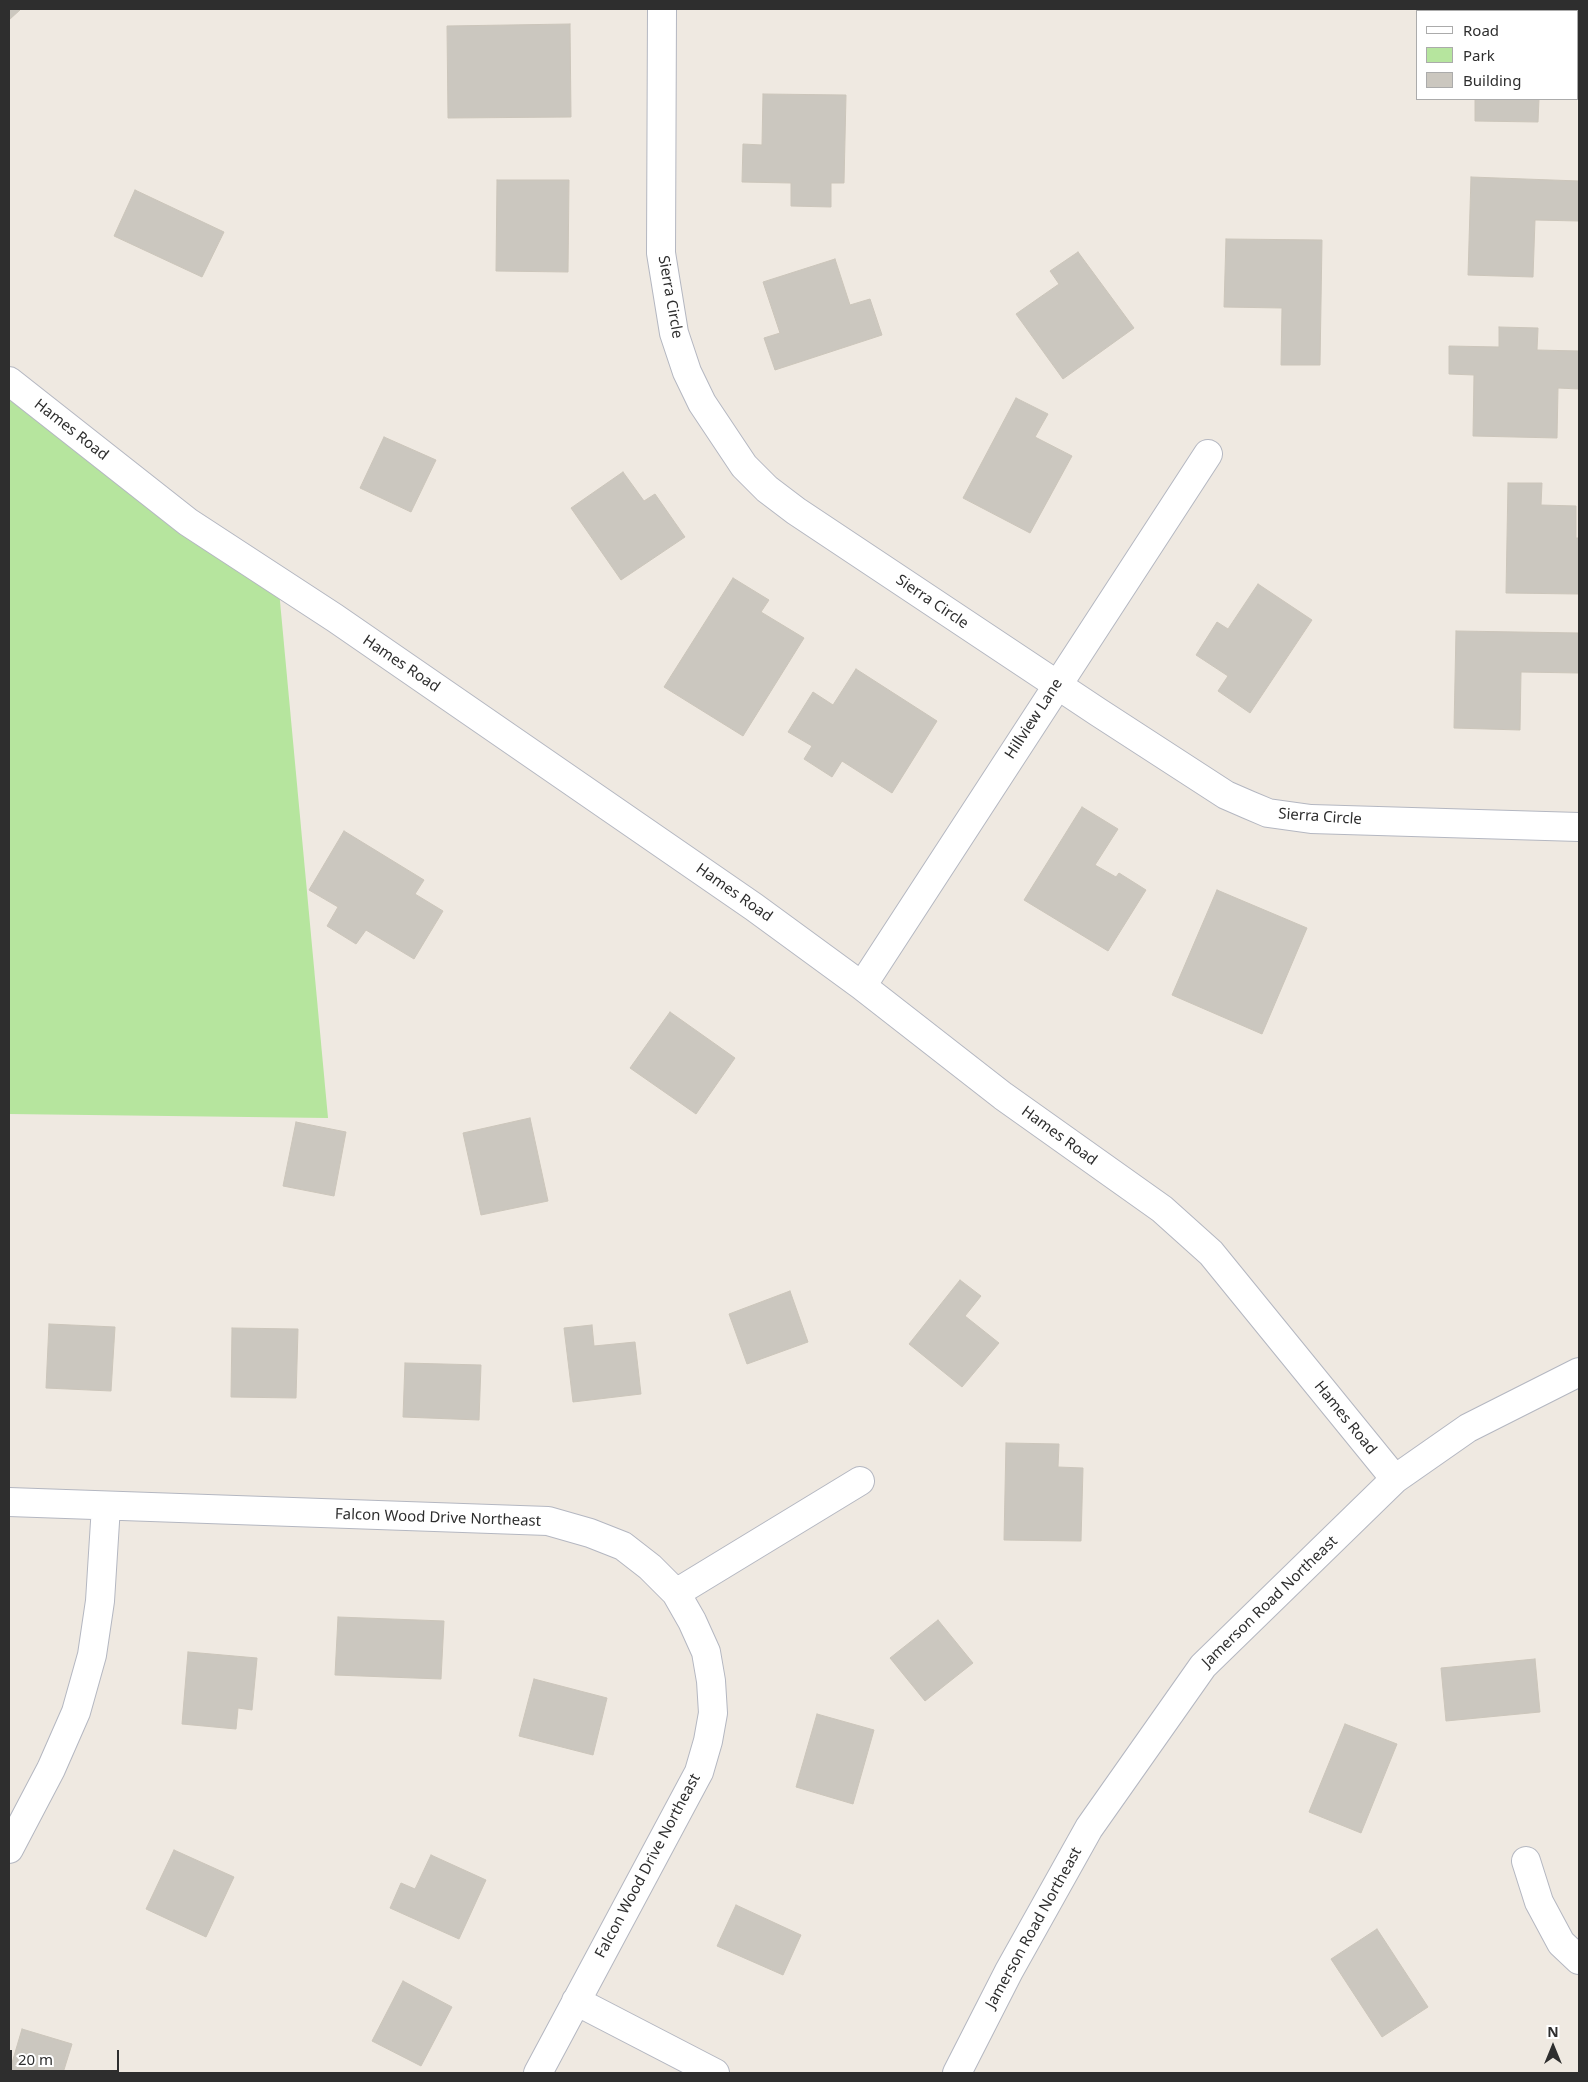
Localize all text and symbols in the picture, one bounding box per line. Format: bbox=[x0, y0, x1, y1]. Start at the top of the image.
legend bbox=[1416, 10, 1578, 100]
text: Road bbox=[1463, 20, 1499, 40]
text: Park bbox=[1463, 45, 1495, 65]
text: Building bbox=[1463, 70, 1521, 90]
street label: Sierra Circle bbox=[654, 254, 686, 340]
street label: Hames Road bbox=[30, 395, 112, 465]
street label: Sierra Circle bbox=[892, 571, 972, 633]
street label: Hames Road bbox=[359, 632, 443, 696]
street label: Hillview Lane bbox=[1001, 675, 1067, 763]
street label: Sierra Circle bbox=[1278, 805, 1362, 829]
street label: Hames Road bbox=[692, 860, 776, 926]
street label: Hames Road bbox=[1018, 1103, 1100, 1169]
street label: Hames Road bbox=[1310, 1378, 1380, 1458]
street label: Falcon Wood Drive Northeast bbox=[335, 1505, 541, 1531]
street label: Jamerson Road Northeast bbox=[1199, 1533, 1341, 1671]
street label: Falcon Wood Drive Northeast bbox=[592, 1771, 704, 1961]
street label: Jamerson Road Northeast bbox=[982, 1844, 1086, 2012]
north arrow bbox=[1528, 2022, 1578, 2072]
text: N bbox=[1547, 2022, 1559, 2041]
scale bar bbox=[12, 2040, 121, 2072]
text: 20 m bbox=[18, 2049, 53, 2069]

